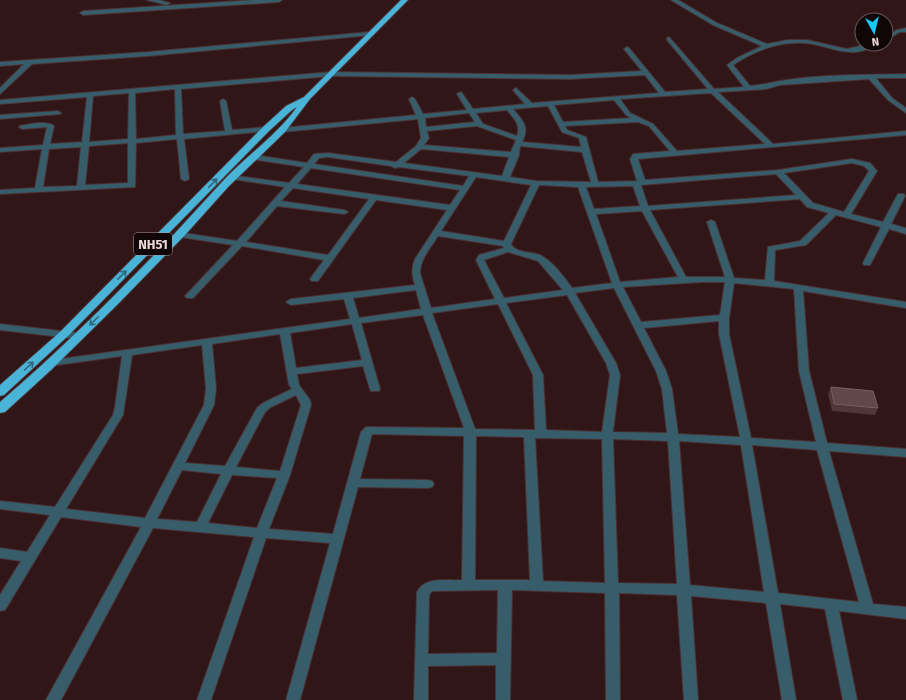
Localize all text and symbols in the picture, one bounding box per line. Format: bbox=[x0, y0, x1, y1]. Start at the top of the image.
north arrow bbox=[854, 12, 894, 52]
text: N bbox=[871, 34, 880, 48]
one-way arrow bbox=[208, 178, 218, 188]
road number: NH51 bbox=[134, 233, 172, 255]
one-way arrow bbox=[117, 270, 127, 280]
one-way arrow bbox=[89, 316, 99, 326]
one-way arrow bbox=[24, 361, 34, 371]

